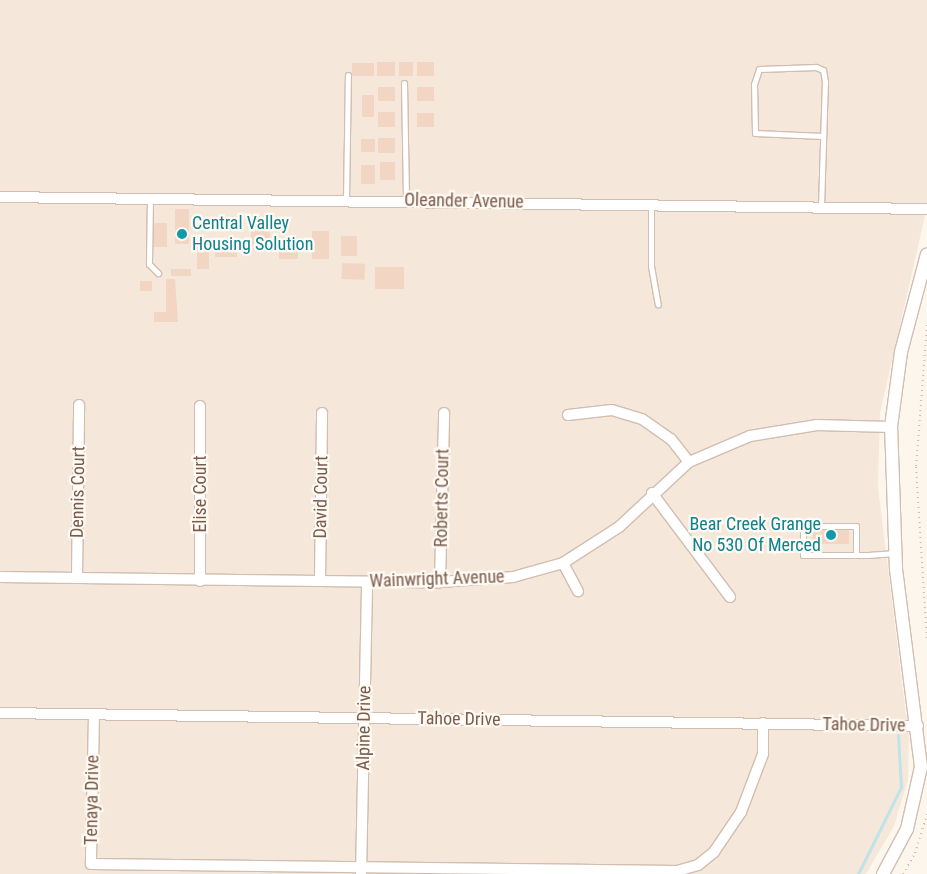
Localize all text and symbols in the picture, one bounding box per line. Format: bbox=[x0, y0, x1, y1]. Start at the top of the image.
street label: Oleander Avenue bbox=[404, 189, 524, 213]
place label: Central Valley Housing Solution bbox=[192, 213, 313, 255]
marker: Central Valley Housing Solution bbox=[176, 228, 188, 240]
street label: Dennis Court bbox=[66, 446, 90, 538]
street label: Roberts Court bbox=[430, 448, 454, 548]
street label: Elise Court bbox=[189, 455, 211, 533]
street label: David Court bbox=[309, 455, 333, 539]
place label: Bear Creek Grange No 530 Of Merced bbox=[689, 514, 821, 556]
marker: Bear Creek Grange No 530 Of Merced bbox=[825, 529, 837, 541]
street label: Wainwright Avenue bbox=[369, 566, 505, 592]
street label: Alpine Drive bbox=[352, 685, 376, 771]
street label: Tahoe Drive bbox=[417, 707, 501, 731]
street label: Tahoe Drive bbox=[822, 713, 906, 737]
street label: Tenaya Drive bbox=[80, 755, 104, 845]

